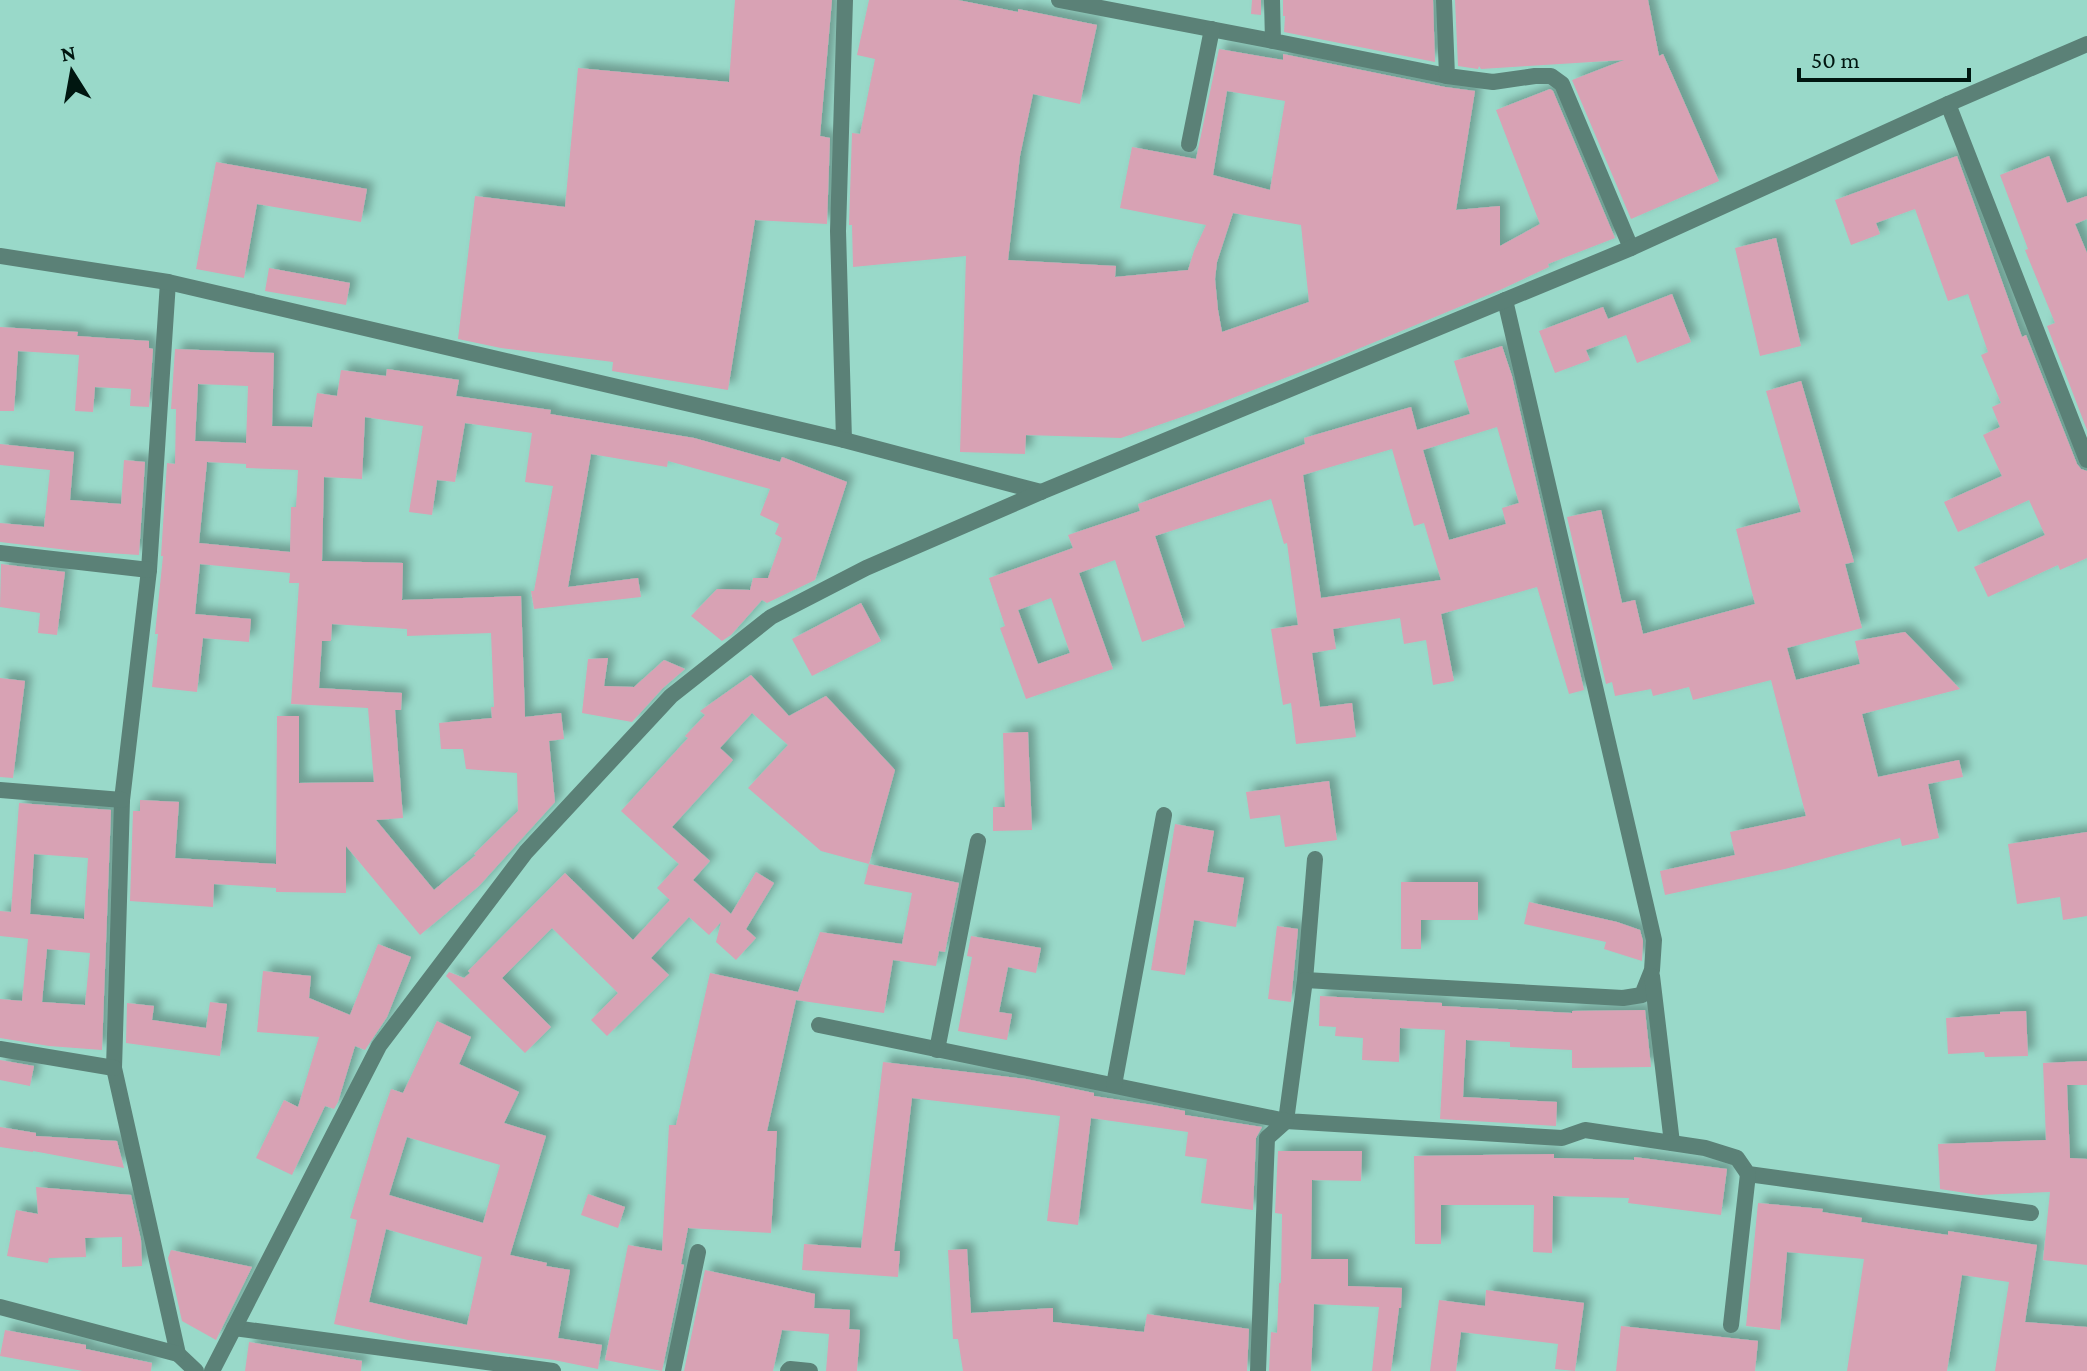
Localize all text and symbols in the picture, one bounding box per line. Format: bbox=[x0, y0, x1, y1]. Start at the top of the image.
north arrow bbox=[32, 32, 112, 112]
scale bar bbox=[1799, 32, 1969, 82]
text: N bbox=[59, 39, 78, 67]
text: 50 m bbox=[1811, 46, 1860, 73]

